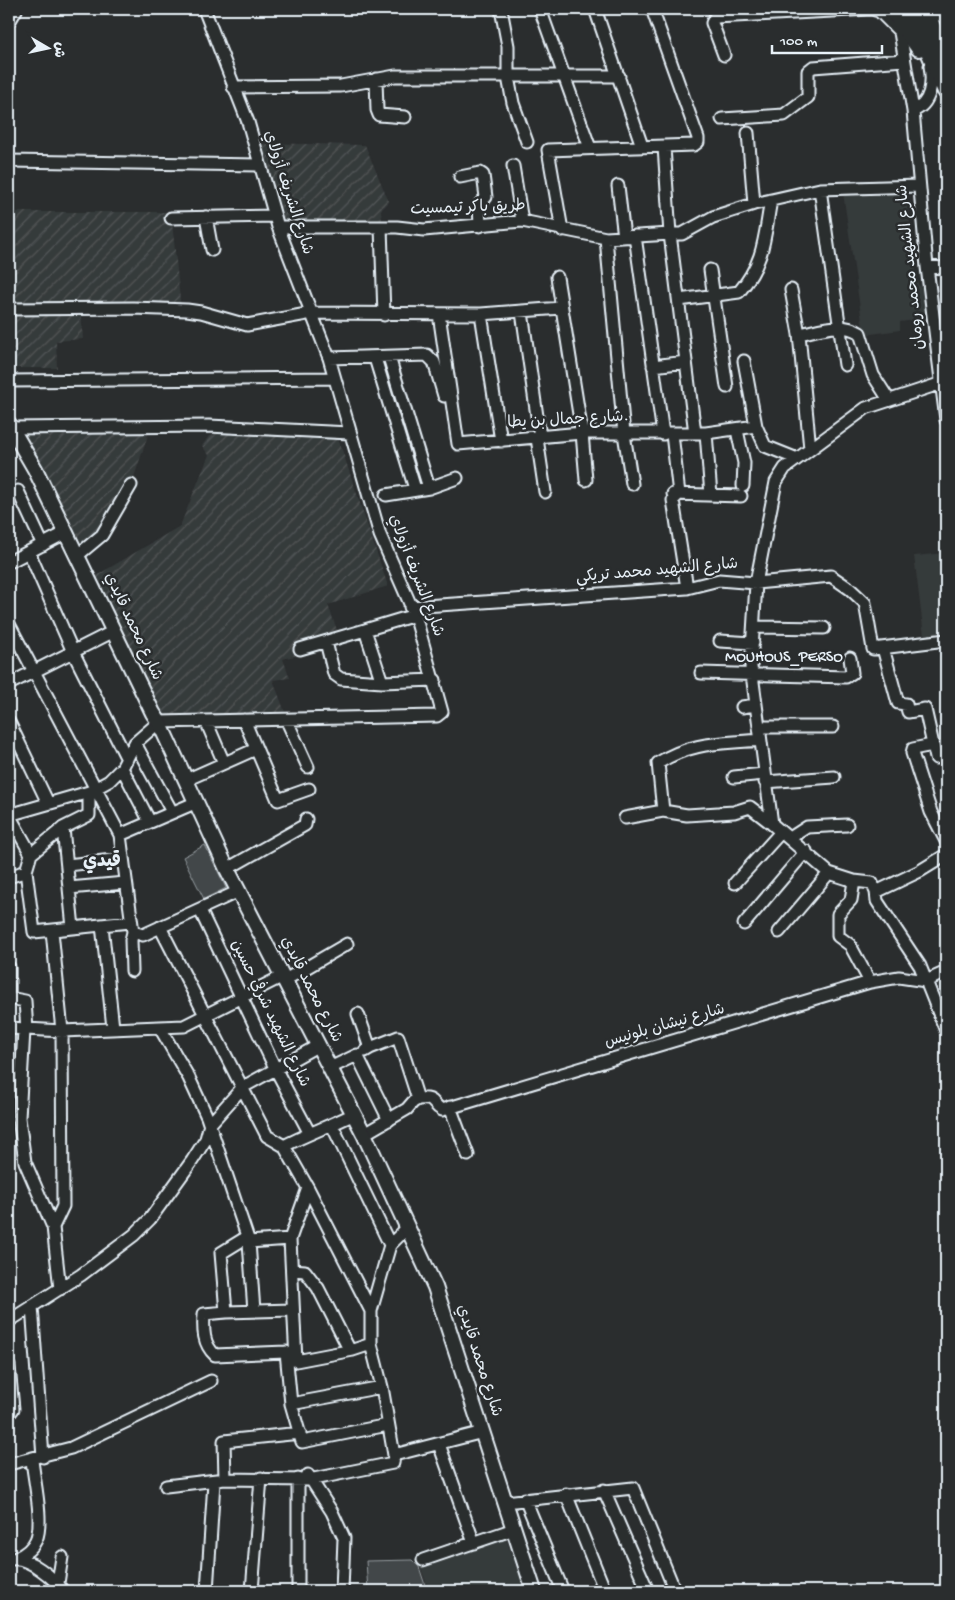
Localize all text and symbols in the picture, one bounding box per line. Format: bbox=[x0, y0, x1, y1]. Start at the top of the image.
north arrow bbox=[22, 22, 72, 72]
scale bar bbox=[772, 22, 882, 54]
text: 100 m bbox=[779, 33, 818, 51]
text: ش bbox=[49, 41, 68, 59]
street label: شارع الشريف أزولاي bbox=[258, 128, 318, 257]
street label: شارع الشهيد محمد رومان bbox=[894, 183, 930, 351]
street label: طريق باكر تيمسيت bbox=[410, 197, 526, 221]
street label: شارع جمال بن يطا. bbox=[507, 408, 629, 434]
street label: شارع الشريف أزولاي bbox=[383, 512, 449, 640]
street label: شارع الشهيد محمد تريكي bbox=[575, 555, 739, 591]
street label: شارع محمد قايدي bbox=[99, 570, 165, 684]
street label: MOUHOUS_PERSO bbox=[725, 649, 843, 668]
district label: قيدي bbox=[83, 850, 121, 874]
street label: شارع محمد قايدي bbox=[275, 934, 345, 1046]
street label: شارع الشهيد شرفي حسين bbox=[225, 936, 316, 1091]
street label: شارع نيشان بلونيس bbox=[603, 1001, 727, 1053]
street label: شارع محمد قايدي bbox=[451, 1303, 505, 1419]

